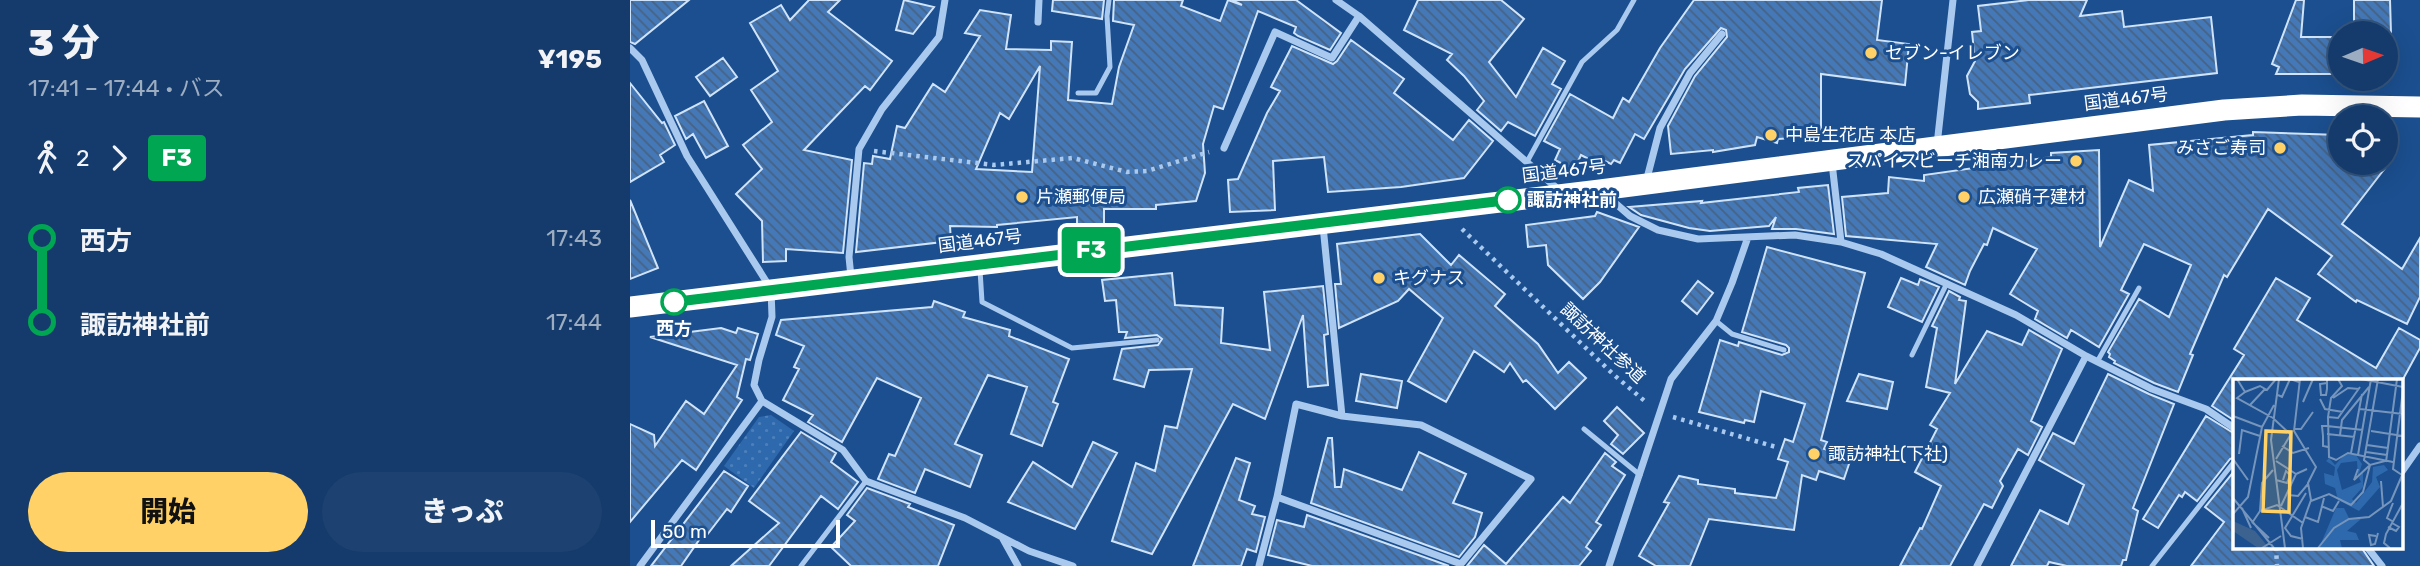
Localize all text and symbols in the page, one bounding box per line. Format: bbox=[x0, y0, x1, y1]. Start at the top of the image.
text: 3 分 bbox=[28, 20, 100, 66]
north arrow bbox=[2328, 21, 2398, 91]
map controls bbox=[2328, 21, 2398, 175]
place label: セブン-イレブン bbox=[1885, 42, 2020, 64]
text: ¥195 bbox=[538, 44, 602, 75]
marker: セブン-イレブン bbox=[1863, 45, 1879, 61]
text: 17:41 – 17:44 · バス bbox=[28, 74, 225, 102]
street label: 国道467号 bbox=[2083, 83, 2169, 115]
button: locate bbox=[2328, 105, 2398, 175]
place label: 中島生花店 本店 bbox=[1785, 124, 1915, 146]
marker: 中島生花店 本店 bbox=[1763, 127, 1779, 143]
place label: みさご寿司 bbox=[2176, 137, 2266, 159]
icon: walk bbox=[28, 139, 66, 177]
icon: forward bbox=[100, 139, 138, 177]
marker: みさご寿司 bbox=[2272, 140, 2288, 156]
text: 2 bbox=[76, 144, 90, 172]
text: F3 bbox=[162, 144, 192, 172]
place label: スパイスビーチ湘南カレー bbox=[1847, 150, 2062, 172]
marker: スパイスビーチ湘南カレー bbox=[2068, 153, 2084, 169]
street label: 国道467号 bbox=[1521, 155, 1607, 187]
place label: 片瀬郵便局 bbox=[1036, 186, 1126, 208]
place label: 広瀬硝子建材 bbox=[1978, 186, 2086, 208]
marker: 諏訪神社前 bbox=[1495, 187, 1521, 213]
marker: 片瀬郵便局 bbox=[1014, 189, 1030, 205]
place label: 諏訪神社前 bbox=[1527, 189, 1617, 211]
marker: 広瀬硝子建材 bbox=[1956, 189, 1972, 205]
text: 17:43 bbox=[546, 224, 602, 252]
street label: 国道467号 bbox=[937, 225, 1023, 257]
text: 西方 bbox=[80, 226, 132, 257]
line badge: F3 bbox=[1060, 227, 1122, 273]
text: F3 bbox=[1076, 236, 1106, 264]
place label: キグナス bbox=[1393, 267, 1465, 289]
marker: キグナス bbox=[1371, 270, 1387, 286]
marker: 西方 bbox=[661, 289, 687, 315]
street label: 諏訪神社参道 bbox=[1556, 298, 1650, 388]
text: 17:44 bbox=[546, 308, 602, 336]
text: 諏訪神社前 bbox=[80, 310, 210, 341]
place label: 西方 bbox=[656, 318, 692, 340]
inset map bbox=[2233, 379, 2402, 548]
place label: 諏訪神社(下社) bbox=[1828, 443, 1948, 465]
marker: 諏訪神社(下社) bbox=[1806, 446, 1822, 462]
button: 開始 bbox=[28, 472, 308, 552]
button: きっぷ bbox=[322, 472, 602, 552]
scale bar bbox=[651, 517, 840, 549]
text: 50 m bbox=[662, 520, 707, 543]

